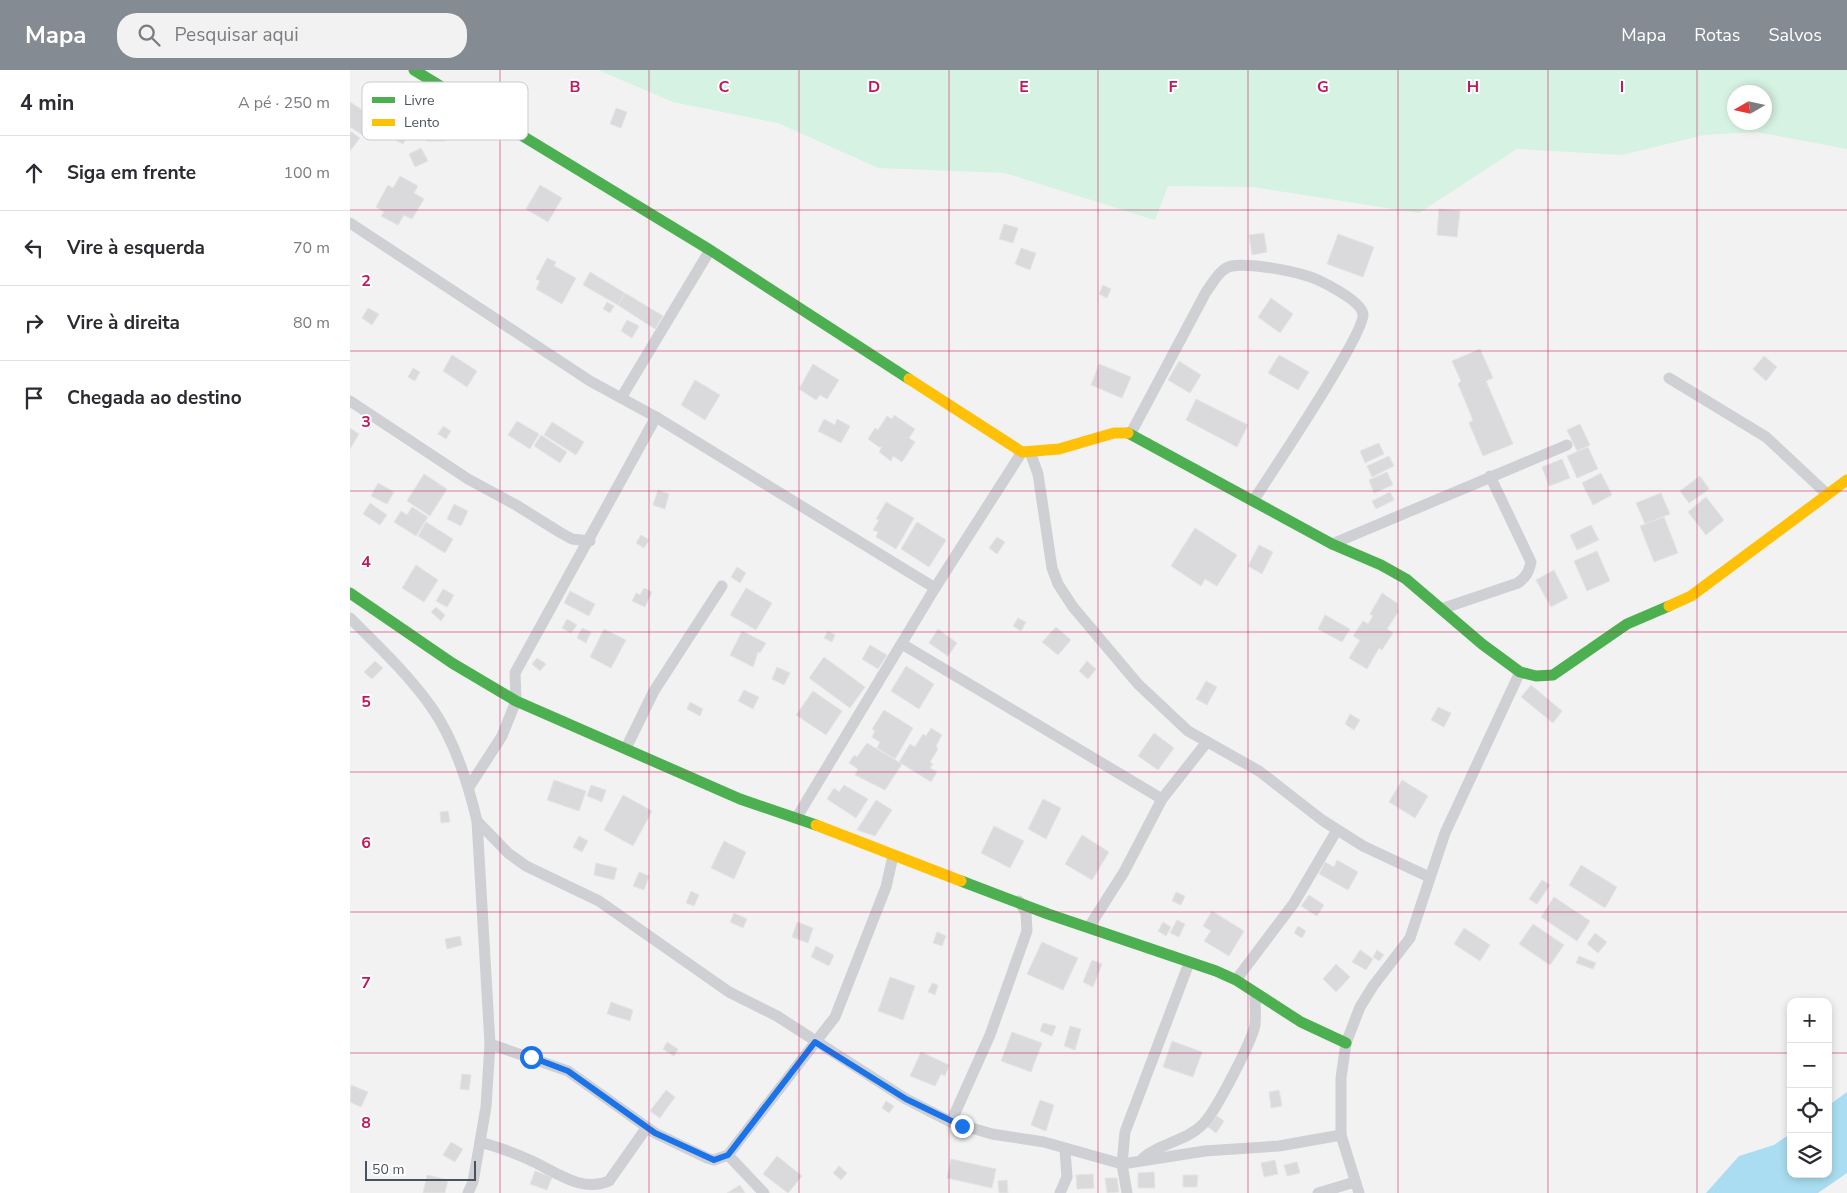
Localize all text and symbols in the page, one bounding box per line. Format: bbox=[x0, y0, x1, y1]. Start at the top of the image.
search box bbox=[117, 13, 467, 58]
text: Mapa bbox=[25, 19, 87, 51]
icon: search bbox=[135, 21, 163, 49]
text: Pesquisar aqui bbox=[175, 22, 299, 48]
text: Mapa bbox=[1621, 23, 1666, 47]
text: Rotas bbox=[1694, 23, 1740, 47]
text: Salvos bbox=[1768, 23, 1822, 47]
text: B bbox=[569, 76, 581, 98]
text: C bbox=[719, 76, 730, 98]
text: D bbox=[868, 76, 880, 98]
text: E bbox=[1019, 76, 1029, 98]
text: F bbox=[1169, 76, 1178, 98]
text: G bbox=[1317, 76, 1329, 98]
text: H bbox=[1467, 76, 1479, 98]
text: I bbox=[1620, 76, 1624, 98]
legend bbox=[362, 82, 528, 140]
north arrow bbox=[1727, 85, 1772, 130]
text: 4 min bbox=[20, 89, 74, 117]
text: Livre bbox=[404, 91, 434, 110]
text: A pé · 250 m bbox=[238, 92, 330, 114]
text: Lento bbox=[404, 113, 440, 132]
icon: ahead bbox=[20, 159, 48, 187]
text: Siga em frente bbox=[67, 160, 196, 186]
text: 100 m bbox=[283, 162, 330, 184]
icon: left bbox=[20, 234, 48, 262]
text: Vire à esquerda bbox=[67, 235, 205, 261]
text: 70 m bbox=[293, 237, 330, 259]
text: 2 bbox=[361, 270, 371, 292]
icon: right bbox=[20, 309, 48, 337]
text: Vire à direita bbox=[67, 310, 180, 336]
text: 80 m bbox=[293, 312, 330, 334]
icon: arrive bbox=[20, 384, 48, 412]
text: Chegada ao destino bbox=[67, 385, 242, 411]
text: 3 bbox=[361, 411, 371, 433]
text: 4 bbox=[361, 551, 371, 573]
text: 5 bbox=[361, 691, 371, 713]
text: 6 bbox=[361, 832, 371, 854]
text: 7 bbox=[361, 972, 371, 994]
map controls bbox=[1787, 998, 1832, 1178]
button: + bbox=[1787, 998, 1832, 1043]
button: − bbox=[1787, 1043, 1832, 1088]
route start bbox=[520, 1046, 543, 1069]
button: locate bbox=[1787, 1088, 1832, 1133]
text: 8 bbox=[361, 1112, 371, 1134]
route end bbox=[951, 1115, 974, 1138]
button: layers bbox=[1787, 1133, 1832, 1178]
scale bar bbox=[365, 1158, 476, 1181]
text: 50 m bbox=[372, 1160, 404, 1179]

